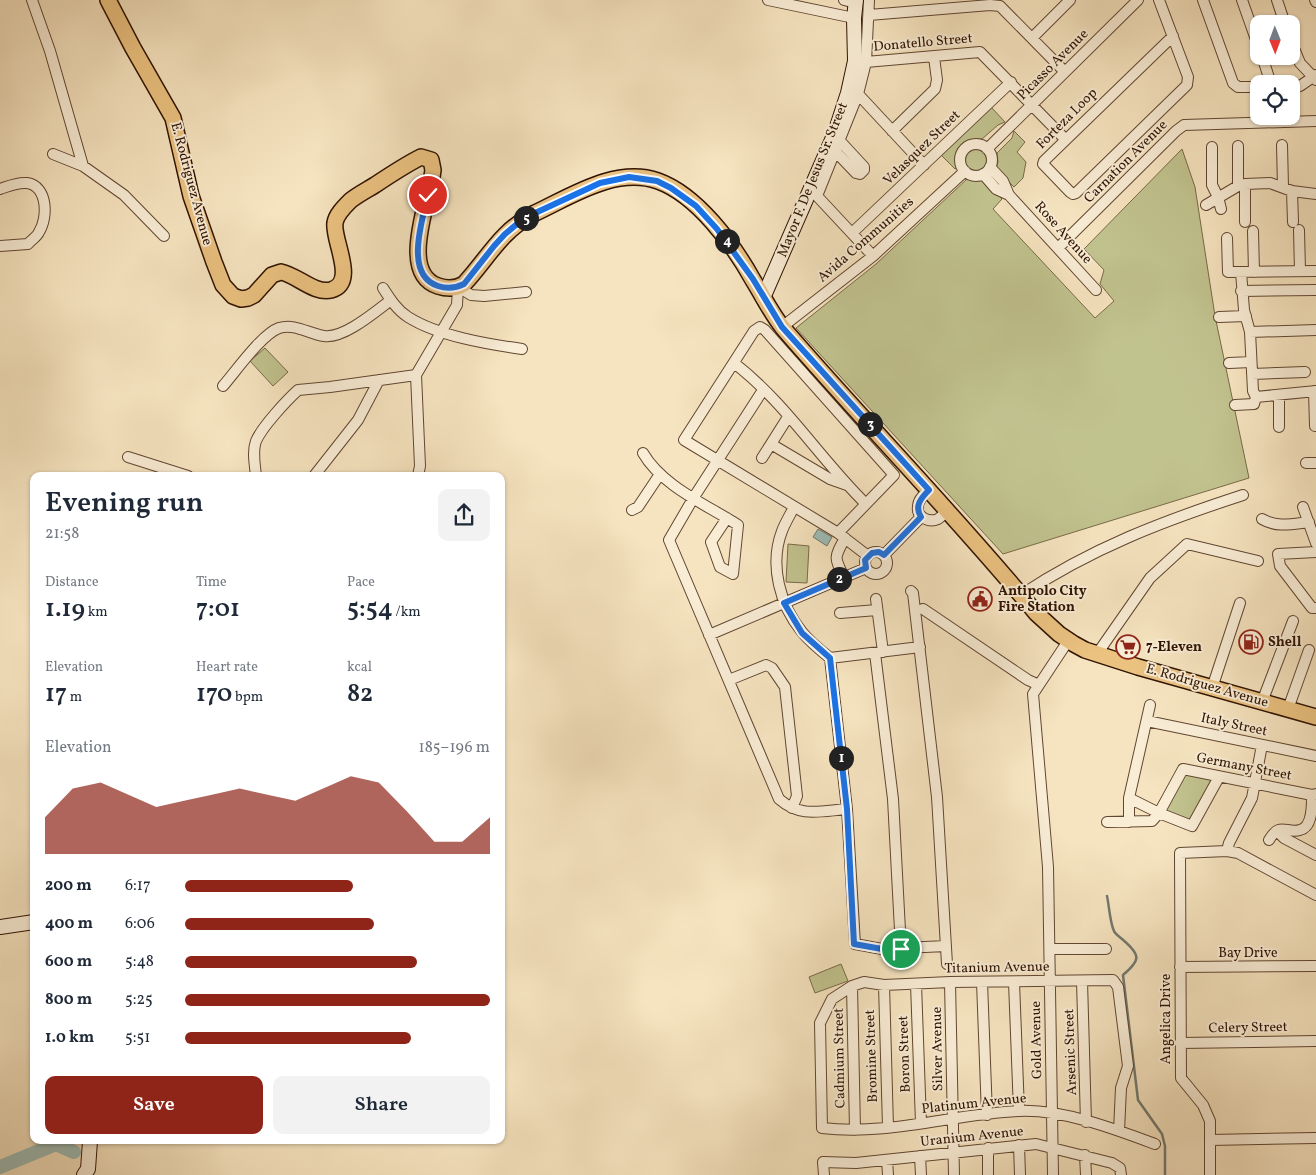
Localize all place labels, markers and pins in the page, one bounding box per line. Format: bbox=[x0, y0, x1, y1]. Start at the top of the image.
pin bbox=[407, 174, 449, 216]
pin: 5 bbox=[514, 206, 538, 230]
pin: 4 bbox=[714, 228, 740, 254]
pin: 3 bbox=[858, 412, 882, 436]
pin: 2 bbox=[826, 566, 852, 592]
place label: Antipolo City Fire Station bbox=[998, 582, 1087, 617]
public building icon: Antipolo City Fire Station bbox=[967, 586, 993, 612]
fuel station icon: Shell bbox=[1238, 629, 1264, 655]
place label: Shell bbox=[1268, 633, 1302, 652]
supermarket icon: 7-Eleven bbox=[1115, 634, 1141, 660]
place label: 7-Eleven bbox=[1146, 638, 1202, 657]
pin: 1 bbox=[828, 746, 854, 770]
pin bbox=[880, 928, 922, 970]

